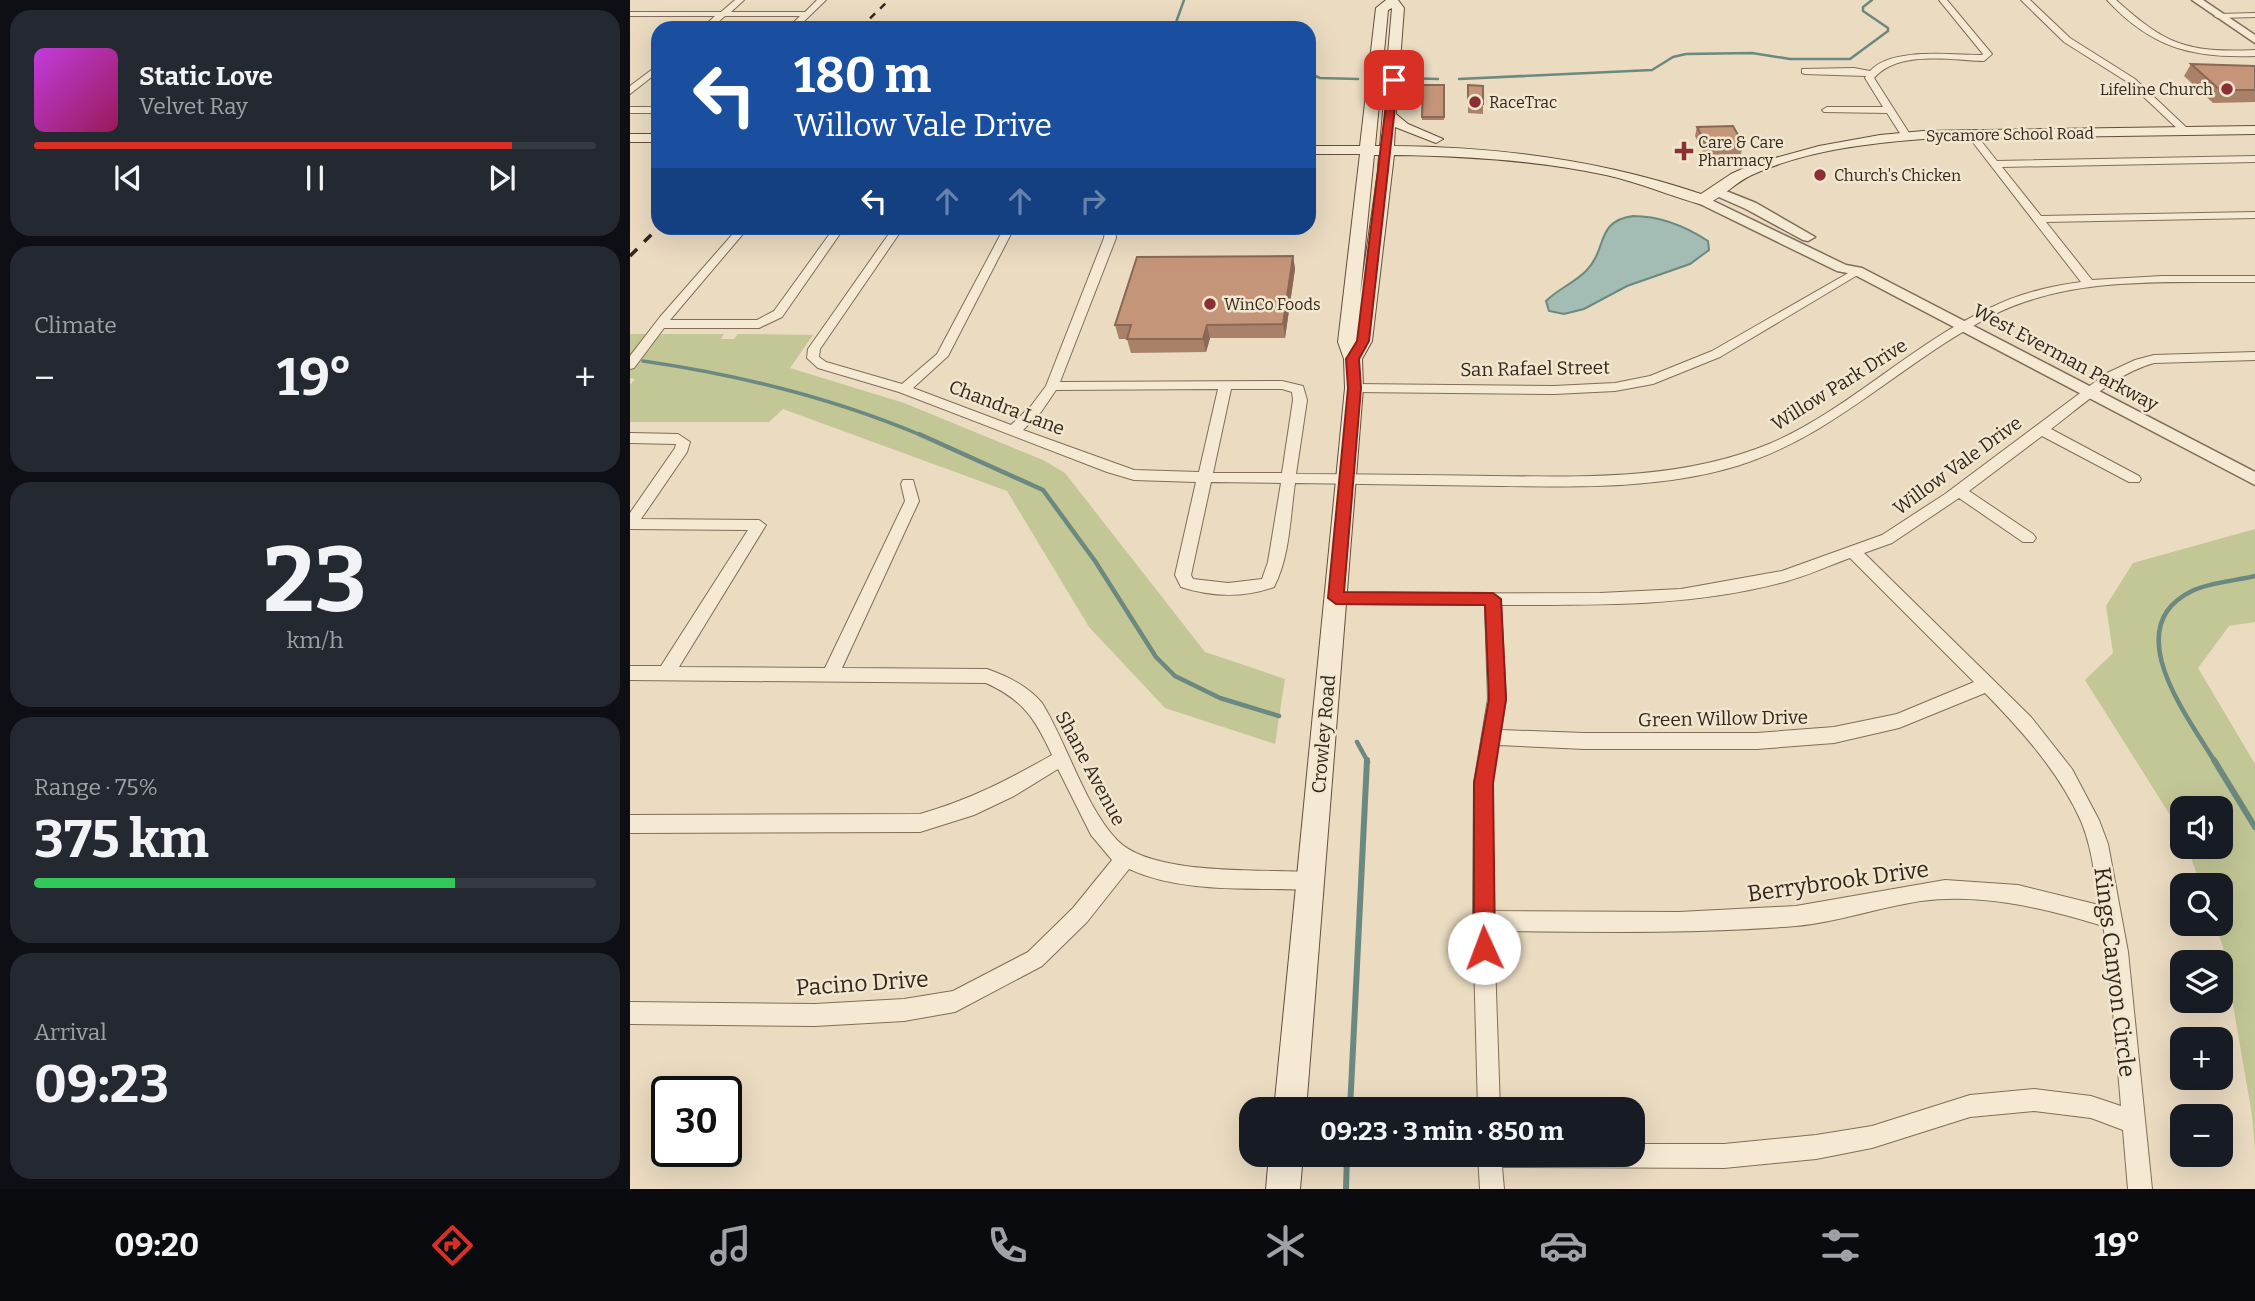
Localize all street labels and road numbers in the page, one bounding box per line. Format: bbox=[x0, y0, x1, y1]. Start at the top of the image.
street label: Sycamore School Road bbox=[1926, 124, 2095, 145]
street label: West Everman Parkway bbox=[1969, 299, 2163, 416]
street label: Willow Park Drive bbox=[1767, 333, 1911, 435]
street label: San Rafael Street bbox=[1460, 356, 1610, 381]
street label: Chandra Lane bbox=[946, 375, 1068, 440]
street label: Willow Vale Drive bbox=[1889, 411, 2026, 520]
street label: Crowley Road bbox=[1307, 674, 1340, 794]
street label: Green Willow Drive bbox=[1638, 706, 1808, 731]
street label: Shane Avenue bbox=[1051, 707, 1130, 830]
street label: Berrybrook Drive bbox=[1745, 854, 1931, 908]
street label: Kings Canyon Circle bbox=[2088, 865, 2142, 1079]
street label: Pacino Drive bbox=[795, 964, 929, 1002]

